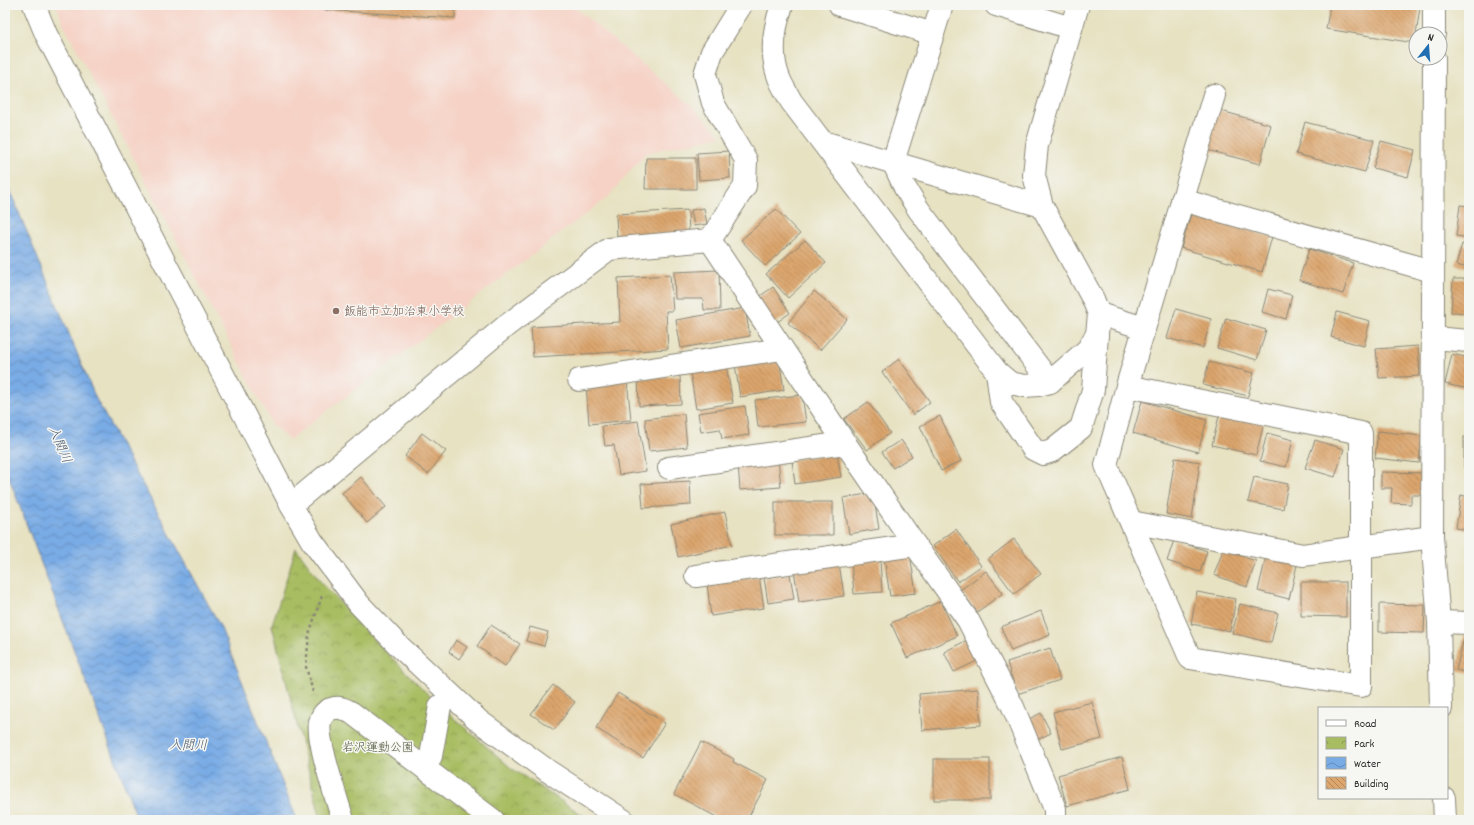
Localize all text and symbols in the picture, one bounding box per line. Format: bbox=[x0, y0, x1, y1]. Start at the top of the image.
north arrow bbox=[1408, 26, 1448, 66]
text: N bbox=[1425, 30, 1436, 47]
place label: 飯能市立加治東小学校 bbox=[344, 304, 464, 321]
marker: 飯能市立加治東小学校 bbox=[331, 306, 341, 316]
water label: 入間川 bbox=[42, 423, 75, 467]
legend bbox=[1318, 707, 1448, 799]
text: Road bbox=[1354, 716, 1376, 733]
text: Park bbox=[1354, 736, 1375, 753]
water label: 入間川 bbox=[168, 737, 208, 756]
park label: 岩沢運動公園 bbox=[342, 740, 414, 757]
text: Water bbox=[1354, 756, 1381, 773]
text: Building bbox=[1354, 776, 1389, 793]

